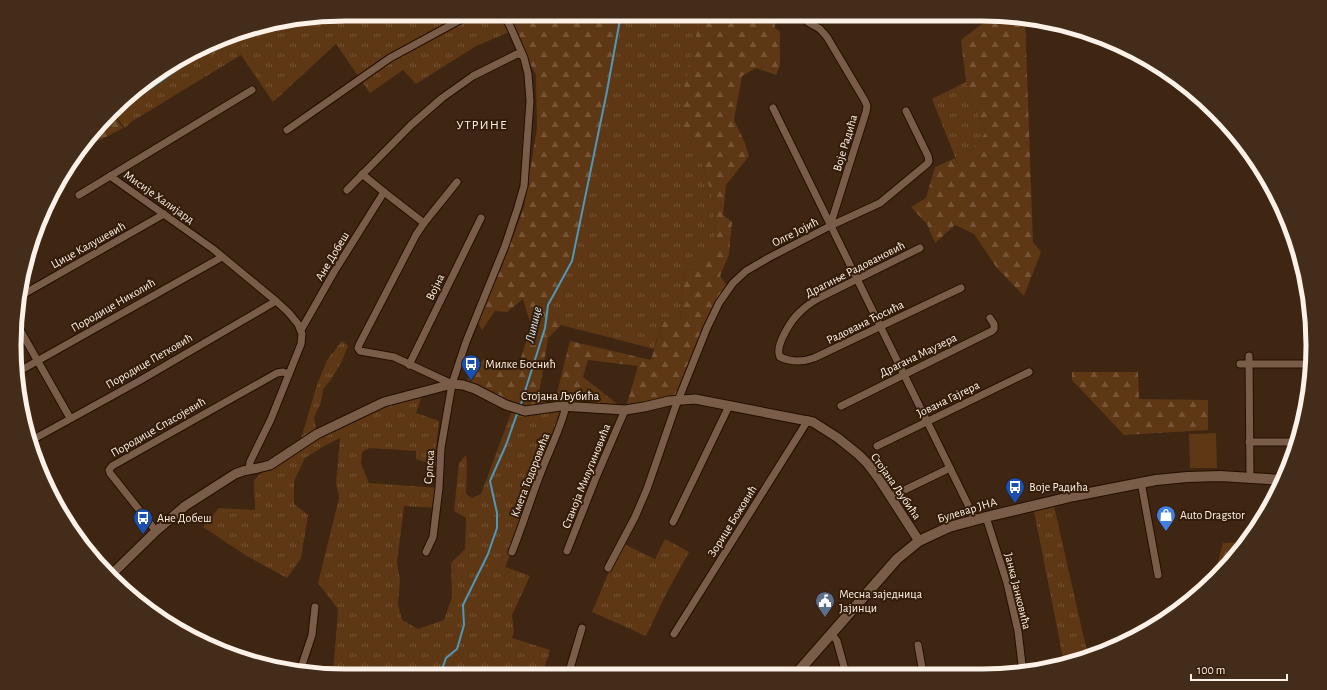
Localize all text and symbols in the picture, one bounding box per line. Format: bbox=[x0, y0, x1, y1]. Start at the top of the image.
street label: Воје Радића bbox=[831, 113, 860, 173]
district label: УТРИНЕ bbox=[456, 119, 508, 132]
street label: Мисије Халијард bbox=[121, 168, 196, 227]
street label: Олге Јојић bbox=[770, 215, 821, 250]
street label: Цице Калушевић bbox=[49, 220, 128, 271]
street label: Ане Добеш bbox=[313, 230, 351, 282]
street label: Драгиње Радовановић bbox=[803, 239, 907, 299]
street label: Војна bbox=[424, 271, 448, 303]
street label: Породице Николић bbox=[69, 276, 157, 334]
street label: Радована Ћосића bbox=[824, 298, 906, 346]
water label: Липице bbox=[523, 306, 544, 345]
street label: Породице Петковић bbox=[104, 331, 194, 391]
street label: Драгана Маузера bbox=[877, 331, 960, 380]
bus stop icon: Милке Боснић bbox=[460, 353, 482, 381]
place label: Милке Боснић bbox=[485, 358, 556, 370]
street label: Јована Гајгера bbox=[915, 378, 982, 420]
street label: Стојана Љубића bbox=[521, 390, 600, 403]
street label: Породице Спасојевић bbox=[109, 395, 208, 460]
street label: Станоја Милутиновића bbox=[559, 421, 614, 531]
street label: Кмета Тодоровића bbox=[508, 431, 552, 519]
street label: Српска bbox=[422, 449, 436, 485]
street label: Стојана Љубића bbox=[868, 450, 924, 523]
bus stop icon: Воје Радића bbox=[1004, 476, 1026, 504]
place label: Воје Радића bbox=[1029, 481, 1088, 494]
street label: Зорице Божовић bbox=[705, 483, 759, 559]
street label: Булевар ЈНА bbox=[936, 495, 999, 526]
shop icon: Auto Dragstor bbox=[1155, 504, 1177, 532]
bus stop icon: Ане Добеш bbox=[132, 507, 154, 535]
place label: Auto Dragstor bbox=[1180, 509, 1245, 521]
place label: Ане Добеш bbox=[157, 512, 211, 524]
street label: Јанка Јанковића bbox=[1003, 551, 1033, 631]
place label: Месна заједница Јајинци bbox=[839, 588, 923, 615]
public building icon: Месна заједница Јајинци bbox=[814, 590, 836, 618]
scale bar bbox=[1191, 656, 1287, 682]
text: 100 m bbox=[1197, 664, 1225, 676]

